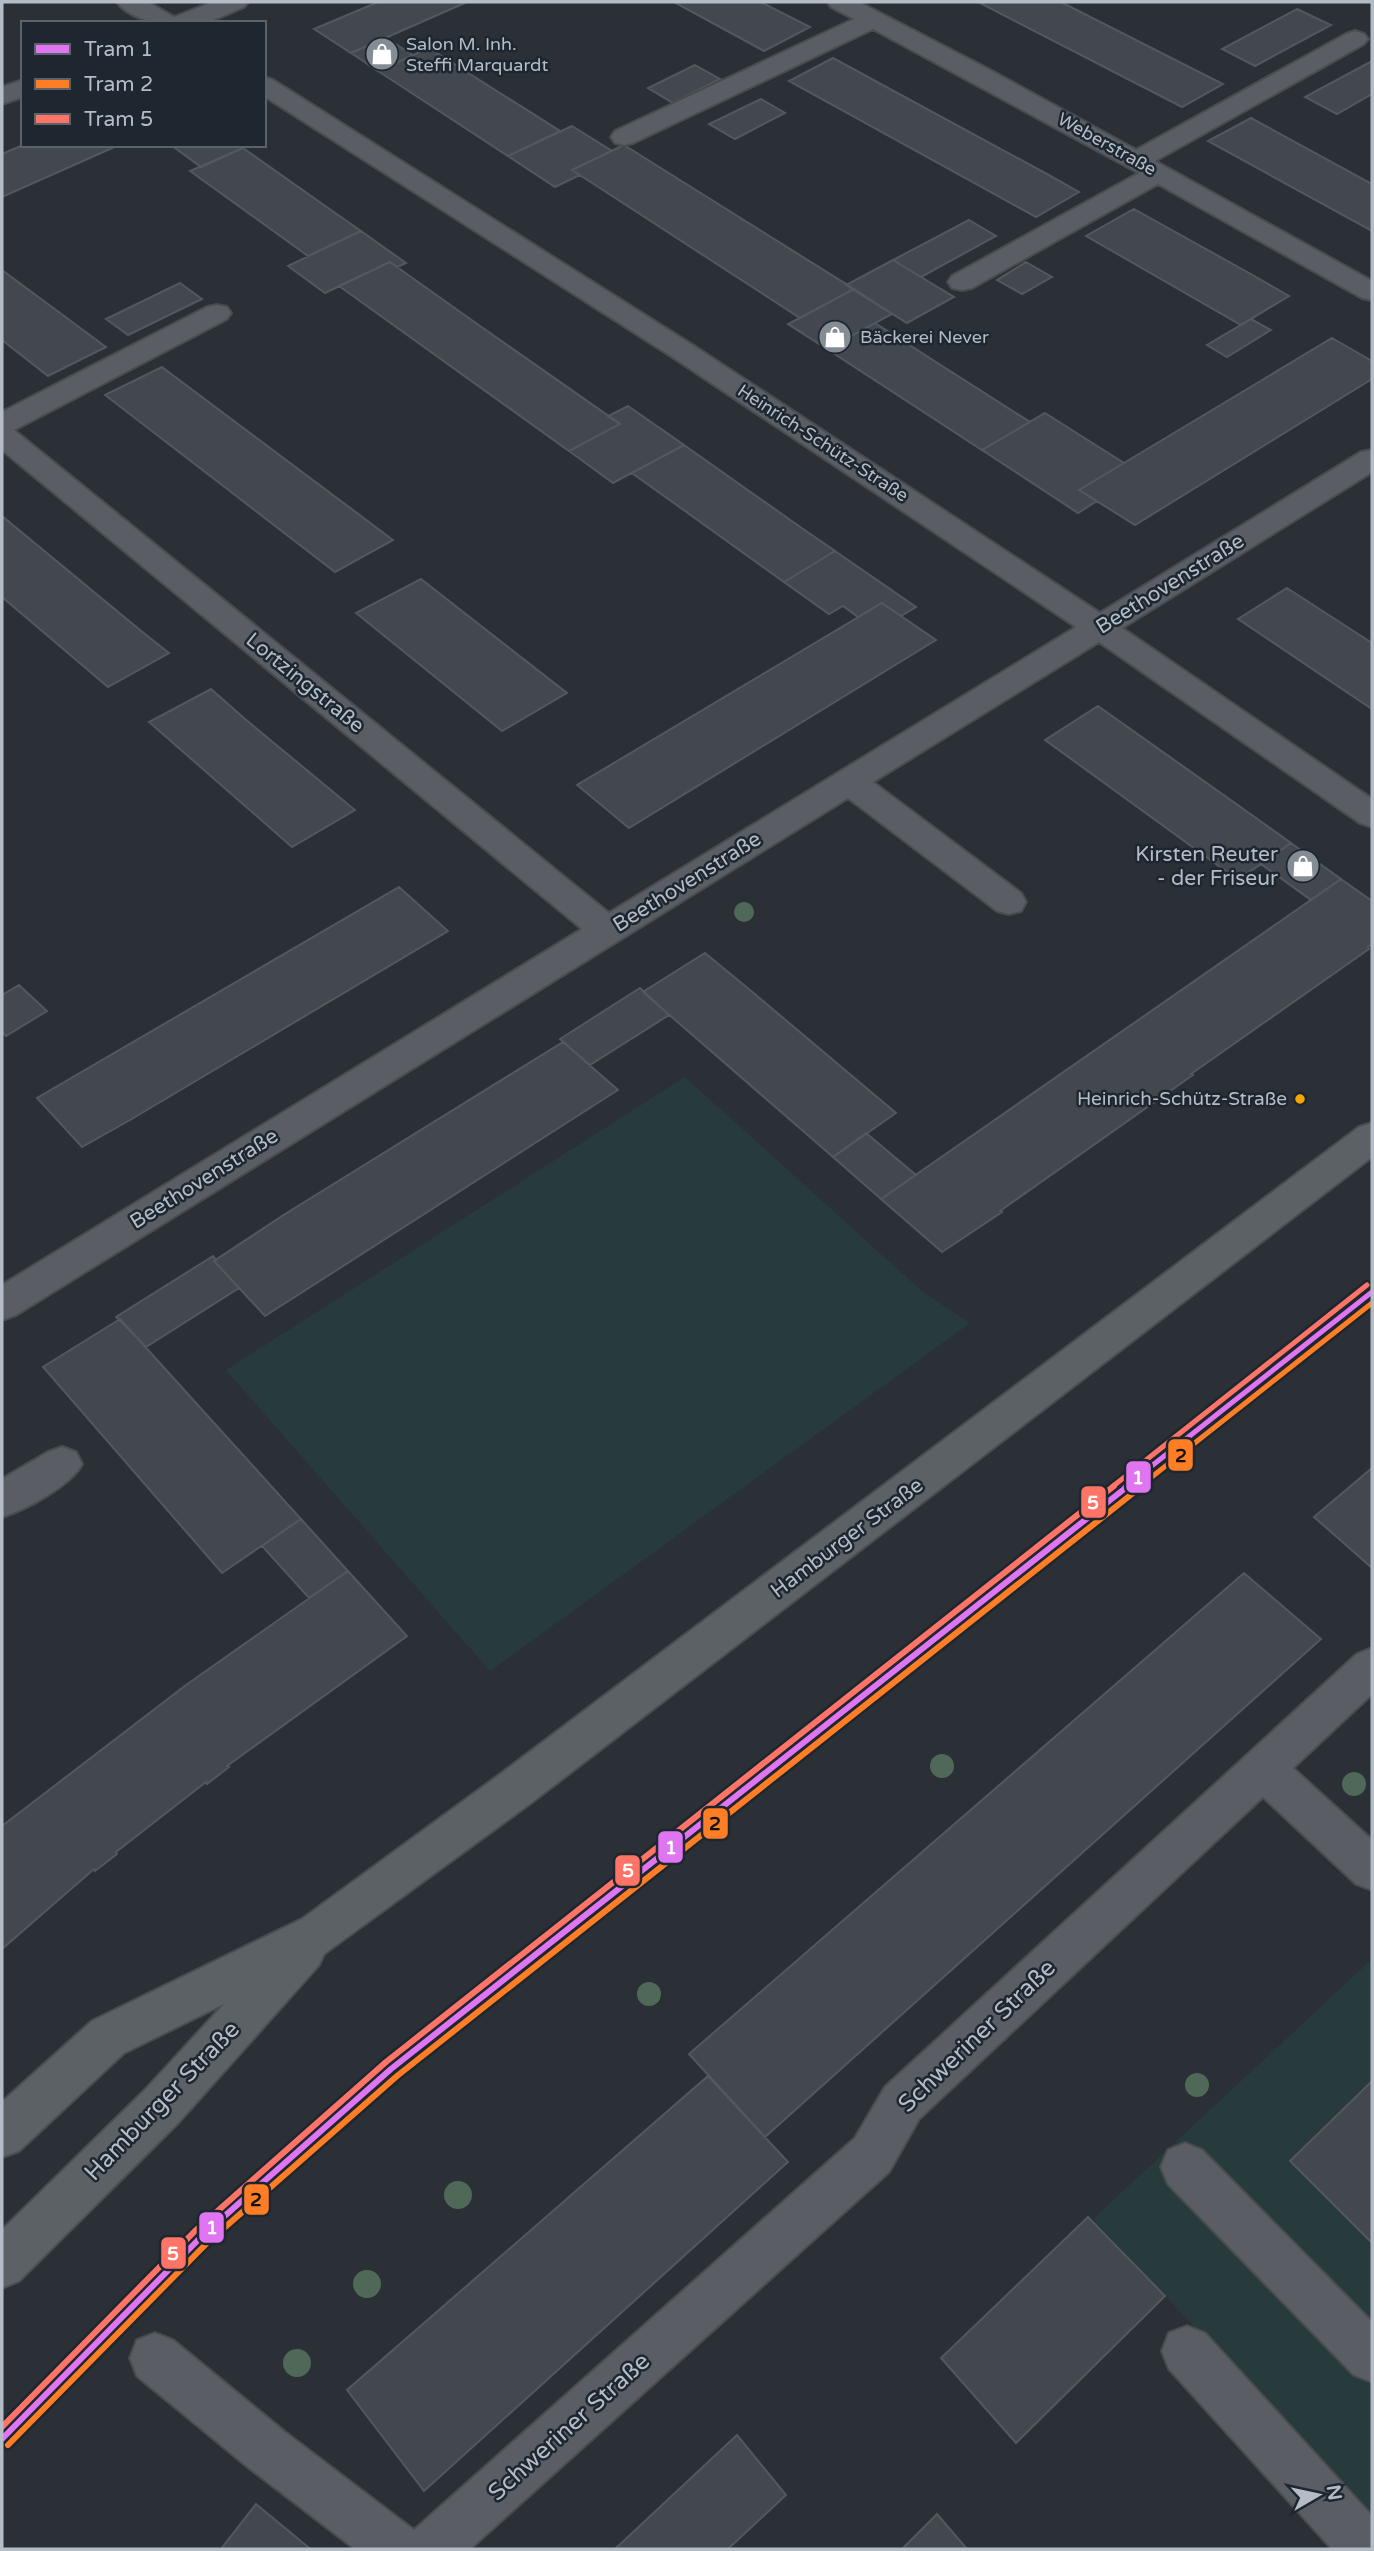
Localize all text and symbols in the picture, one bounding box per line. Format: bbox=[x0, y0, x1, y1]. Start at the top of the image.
legend bbox=[21, 21, 266, 147]
place label: Salon M. Inh. Steffi Marquardt bbox=[406, 33, 548, 76]
shop icon: Salon M. Inh. Steffi Marquardt bbox=[363, 35, 401, 73]
text: Tram 1 bbox=[84, 37, 153, 62]
text: Tram 2 bbox=[84, 72, 153, 97]
text: Tram 5 bbox=[84, 107, 153, 132]
street label: Weberstraße bbox=[1054, 108, 1160, 180]
shop icon: Bäckerei Never bbox=[816, 318, 854, 356]
place label: Bäckerei Never bbox=[860, 326, 989, 348]
street label: Heinrich-Schütz-Straße bbox=[734, 380, 912, 506]
street label: Beethovenstraße bbox=[1091, 528, 1249, 640]
street label: Lortzingstraße bbox=[241, 628, 369, 738]
street label: Beethovenstraße bbox=[608, 826, 766, 938]
place label: Kirsten Reuter - der Friseur bbox=[1135, 842, 1278, 891]
shop icon: Kirsten Reuter - der Friseur bbox=[1284, 847, 1322, 885]
place label: Heinrich-Schütz-Straße bbox=[1077, 1088, 1287, 1110]
marker: Heinrich-Schütz-Straße bbox=[1293, 1092, 1307, 1106]
street label: Beethovenstraße bbox=[125, 1123, 283, 1235]
line badge: 2 bbox=[1167, 1438, 1194, 1472]
text: 2 bbox=[1175, 1445, 1187, 1467]
line badge: 1 bbox=[1125, 1460, 1152, 1494]
text: 1 bbox=[1132, 1467, 1144, 1489]
street label: Hamburger Straße bbox=[766, 1472, 928, 1603]
line badge: 5 bbox=[1080, 1485, 1107, 1519]
text: 5 bbox=[1087, 1492, 1099, 1514]
line badge: 2 bbox=[702, 1807, 729, 1840]
text: 2 bbox=[709, 1813, 721, 1835]
line badge: 1 bbox=[657, 1830, 684, 1864]
text: 1 bbox=[665, 1837, 677, 1859]
line badge: 5 bbox=[614, 1854, 641, 1887]
text: 5 bbox=[622, 1860, 634, 1882]
street label: Schweriner Straße bbox=[892, 1954, 1062, 2118]
street label: Hamburger Straße bbox=[78, 2015, 246, 2187]
line badge: 2 bbox=[243, 2183, 270, 2216]
text: 2 bbox=[250, 2189, 262, 2211]
line badge: 1 bbox=[198, 2211, 225, 2244]
text: 1 bbox=[206, 2217, 218, 2239]
line badge: 5 bbox=[160, 2236, 187, 2270]
text: 5 bbox=[167, 2243, 179, 2265]
street label: Schweriner Straße bbox=[482, 2347, 656, 2507]
north arrow bbox=[1283, 2460, 1353, 2530]
text: N bbox=[1322, 2483, 1346, 2502]

